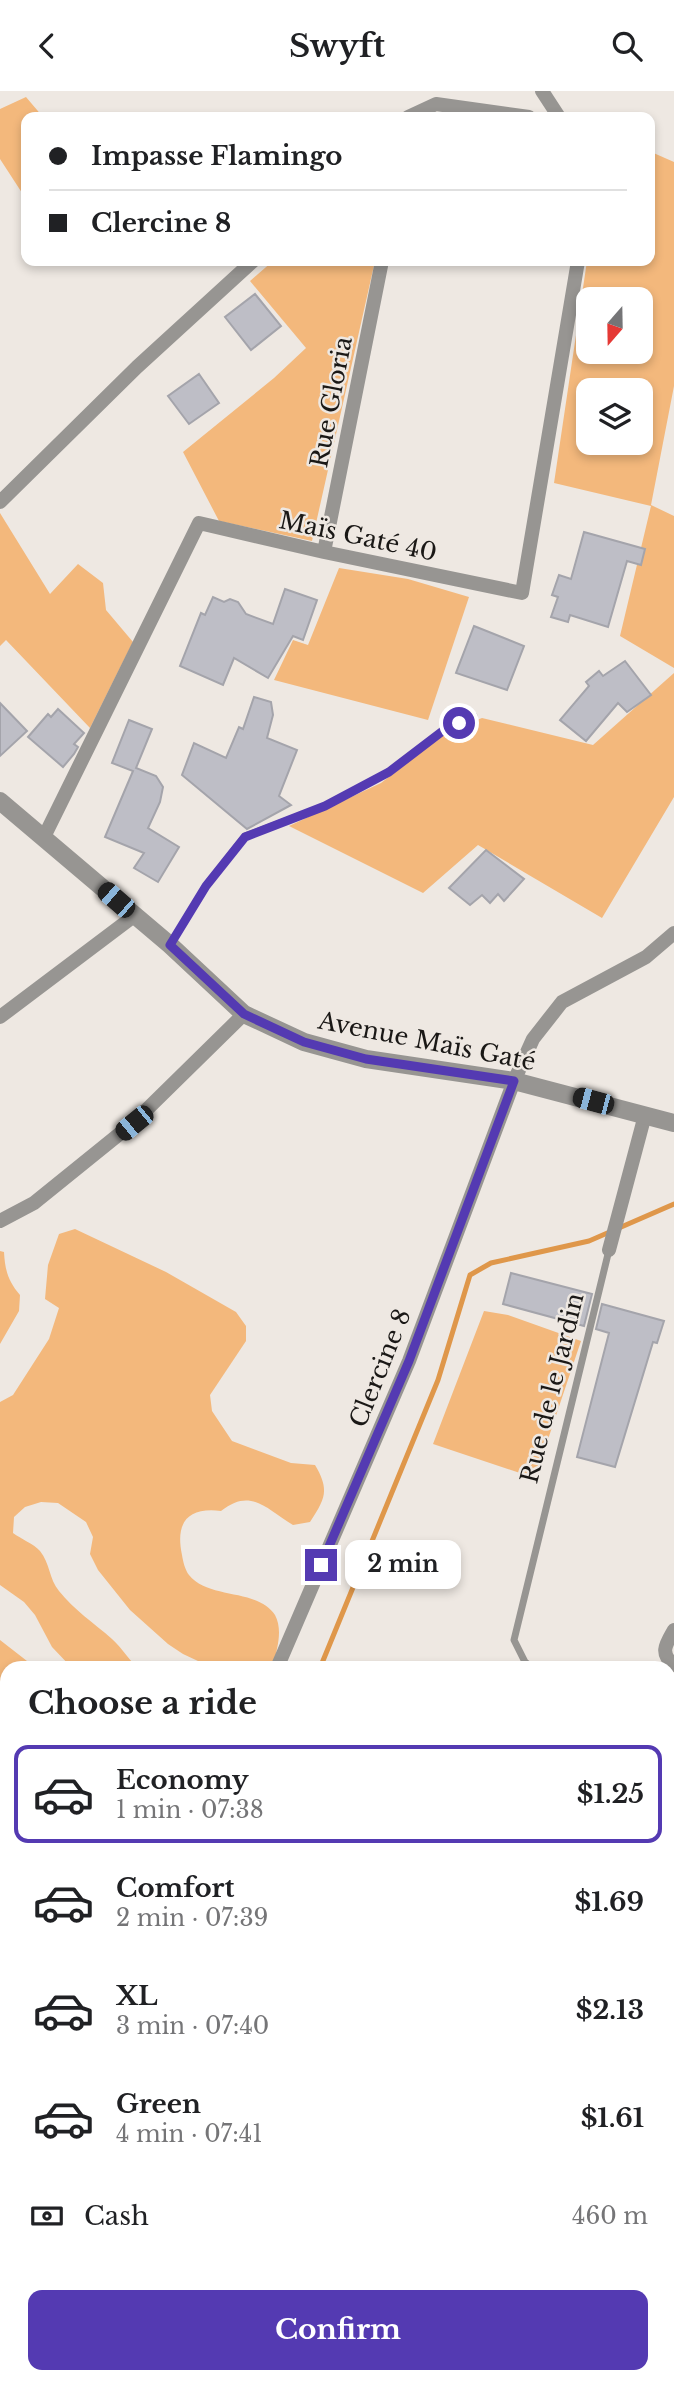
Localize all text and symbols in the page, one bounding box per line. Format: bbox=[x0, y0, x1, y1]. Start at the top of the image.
text: Swyft bbox=[289, 26, 385, 66]
icon: back bbox=[28, 27, 66, 65]
icon: search bbox=[608, 27, 646, 65]
text: Impasse Flamingo bbox=[91, 140, 342, 172]
text: Clercine 8 bbox=[91, 207, 231, 239]
north arrow bbox=[576, 287, 653, 364]
map controls bbox=[576, 287, 653, 455]
street label: Rue Gloria bbox=[304, 333, 358, 470]
button: layers bbox=[576, 378, 653, 455]
street label: Maïs Gaté 40 bbox=[276, 505, 440, 567]
route start bbox=[443, 707, 475, 739]
car bbox=[94, 878, 139, 922]
street label: Avenue Maïs Gaté bbox=[315, 1006, 538, 1076]
car bbox=[570, 1085, 617, 1117]
car bbox=[112, 1102, 157, 1144]
street label: Rue de le Jardin bbox=[514, 1290, 590, 1486]
street label: Clercine 8 bbox=[343, 1305, 417, 1431]
callout: 2 min bbox=[346, 1541, 461, 1589]
route end bbox=[305, 1549, 337, 1581]
text: 2 min bbox=[367, 1550, 439, 1578]
text: Choose a ride bbox=[28, 1683, 257, 1723]
icon: car bbox=[32, 1763, 95, 1826]
text: Economy bbox=[116, 1764, 249, 1796]
text: $1.25 bbox=[577, 1778, 644, 1810]
text: 1 min · 07:38 bbox=[116, 1796, 264, 1824]
icon: car bbox=[32, 1871, 95, 1934]
text: Comfort bbox=[116, 1872, 234, 1904]
text: $1.69 bbox=[574, 1886, 644, 1918]
text: 2 min · 07:39 bbox=[116, 1904, 268, 1932]
icon: car bbox=[32, 1979, 95, 2042]
text: XL bbox=[116, 1980, 158, 2012]
text: $2.13 bbox=[576, 1994, 644, 2026]
text: 3 min · 07:40 bbox=[116, 2012, 269, 2040]
icon: car bbox=[32, 2087, 95, 2150]
text: Green bbox=[116, 2088, 201, 2120]
text: $1.61 bbox=[581, 2102, 644, 2134]
text: 4 min · 07:41 bbox=[116, 2120, 262, 2148]
icon: cash bbox=[28, 2197, 66, 2235]
text: Cash bbox=[84, 2200, 149, 2232]
text: 460 m bbox=[572, 2202, 648, 2230]
button: Confirm bbox=[28, 2290, 648, 2370]

